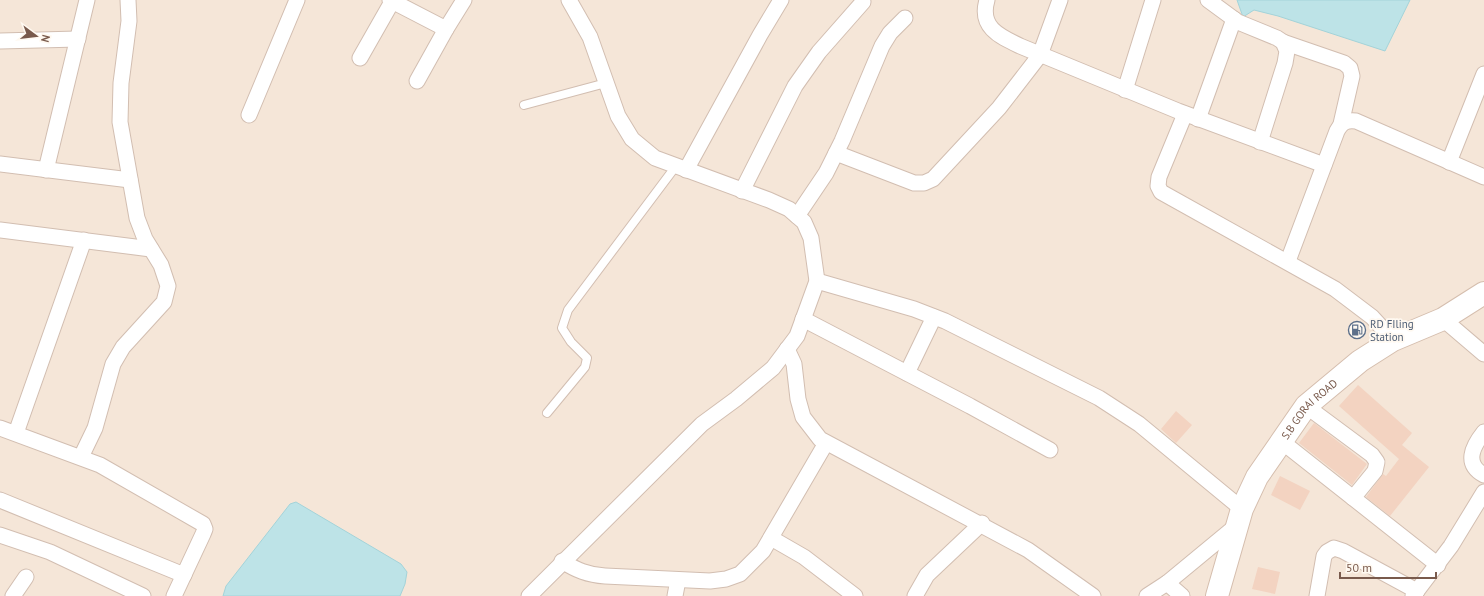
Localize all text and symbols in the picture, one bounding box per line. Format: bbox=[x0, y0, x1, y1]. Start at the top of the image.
north arrow bbox=[16, 16, 56, 56]
text: N bbox=[38, 33, 53, 44]
place label: RD FIling Station bbox=[1370, 317, 1414, 344]
fuel station icon: RD FIling Station bbox=[1347, 320, 1367, 340]
street label: S.B GORAI ROAD bbox=[1278, 376, 1340, 442]
scale bar bbox=[1340, 554, 1436, 580]
text: 50 m bbox=[1346, 560, 1372, 575]

